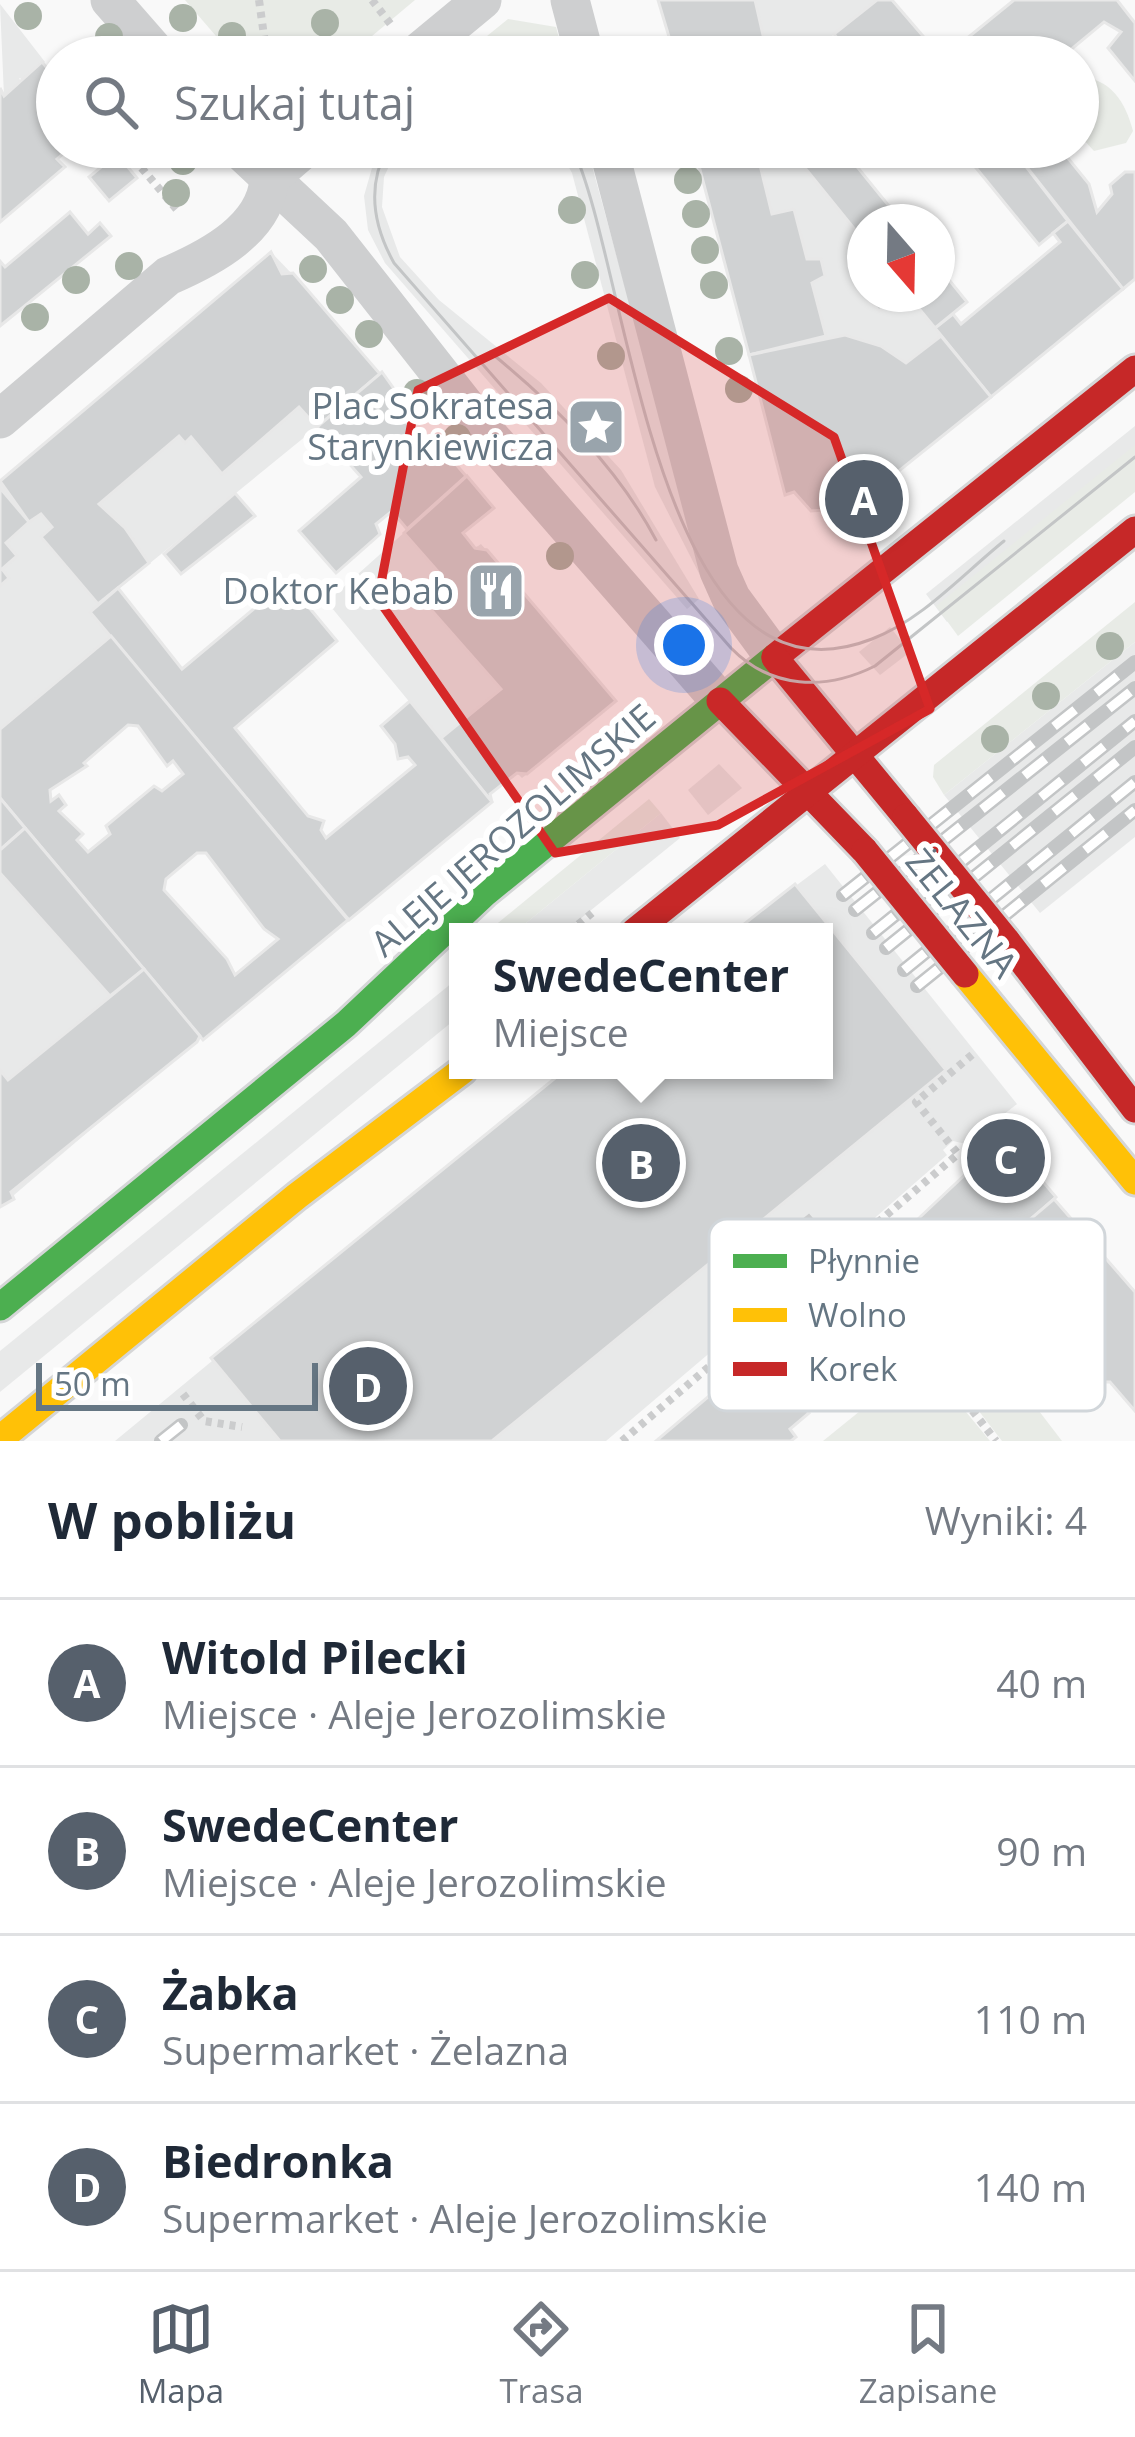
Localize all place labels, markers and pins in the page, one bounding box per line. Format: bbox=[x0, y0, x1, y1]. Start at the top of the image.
place label: Plac Sokratesa Starynkiewicza bbox=[307, 381, 554, 471]
place icon: Plac Sokratesa Starynkiewicza bbox=[565, 396, 627, 458]
pin: A bbox=[825, 454, 903, 544]
restaurant icon: Doktor Kebab bbox=[465, 560, 527, 622]
place label: Doktor Kebab bbox=[222, 566, 454, 615]
pin: C bbox=[967, 1113, 1045, 1203]
pin: B bbox=[602, 1118, 680, 1208]
pin: D bbox=[329, 1341, 407, 1431]

